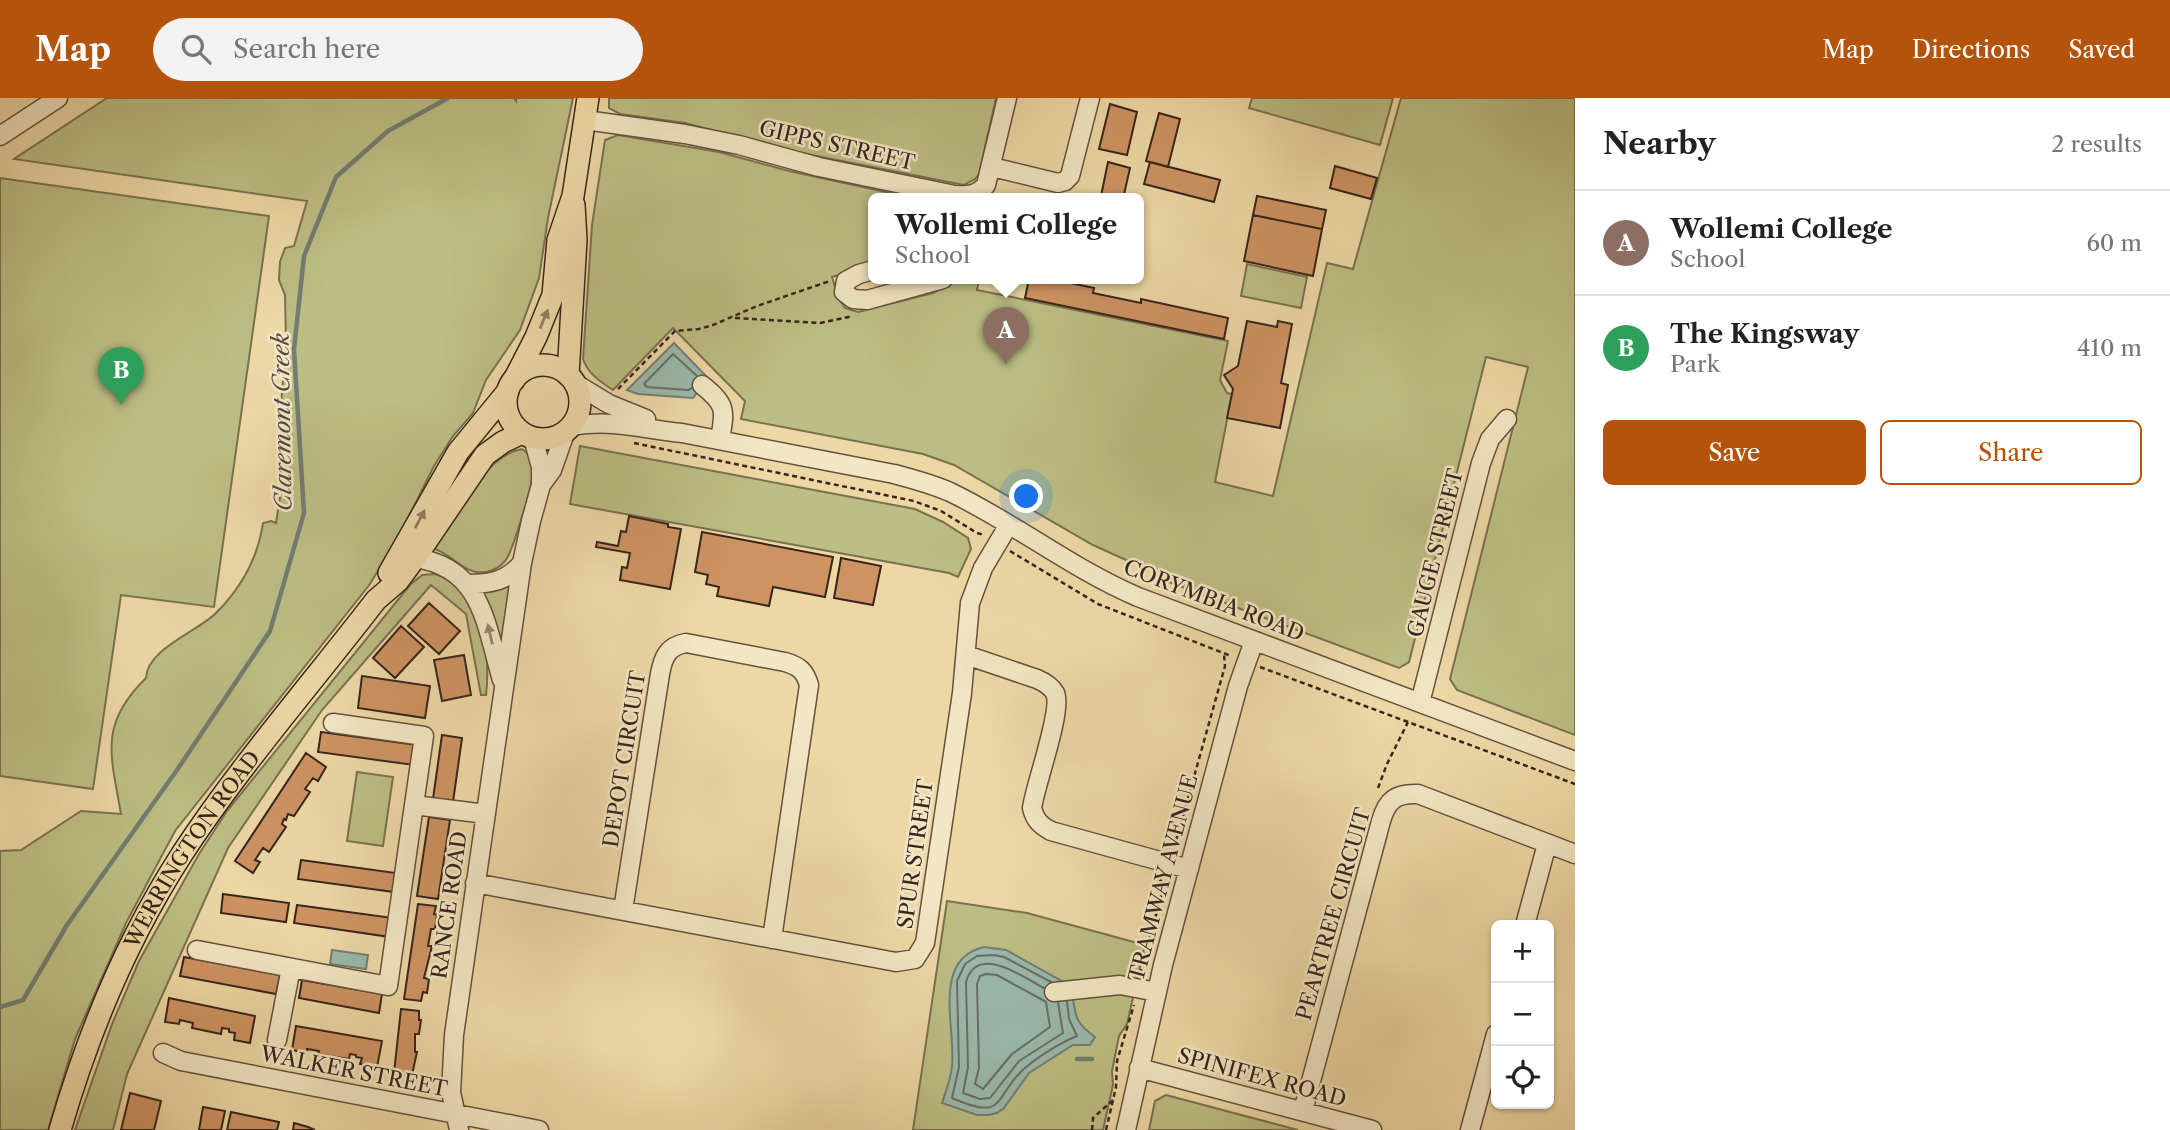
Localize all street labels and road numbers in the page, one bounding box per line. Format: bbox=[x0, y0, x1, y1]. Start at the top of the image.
street label: GIPPS STREET bbox=[757, 115, 918, 175]
street label: GAUGE STREET bbox=[1402, 466, 1468, 640]
street label: CORYMBIA ROAD bbox=[1120, 554, 1308, 646]
street label: DEPOT CIRCUIT bbox=[598, 669, 650, 849]
street label: WERRINGTON ROAD bbox=[118, 746, 265, 953]
street label: TRAMWAY AVENUE bbox=[1123, 772, 1203, 984]
street label: SPUR STREET bbox=[892, 777, 938, 931]
street label: PEARTREE CIRCUIT bbox=[1291, 805, 1375, 1023]
street label: RANCE ROAD bbox=[426, 830, 472, 980]
street label: WALKER STREET bbox=[257, 1040, 450, 1101]
street label: SPINIFEX ROAD bbox=[1175, 1042, 1349, 1112]

